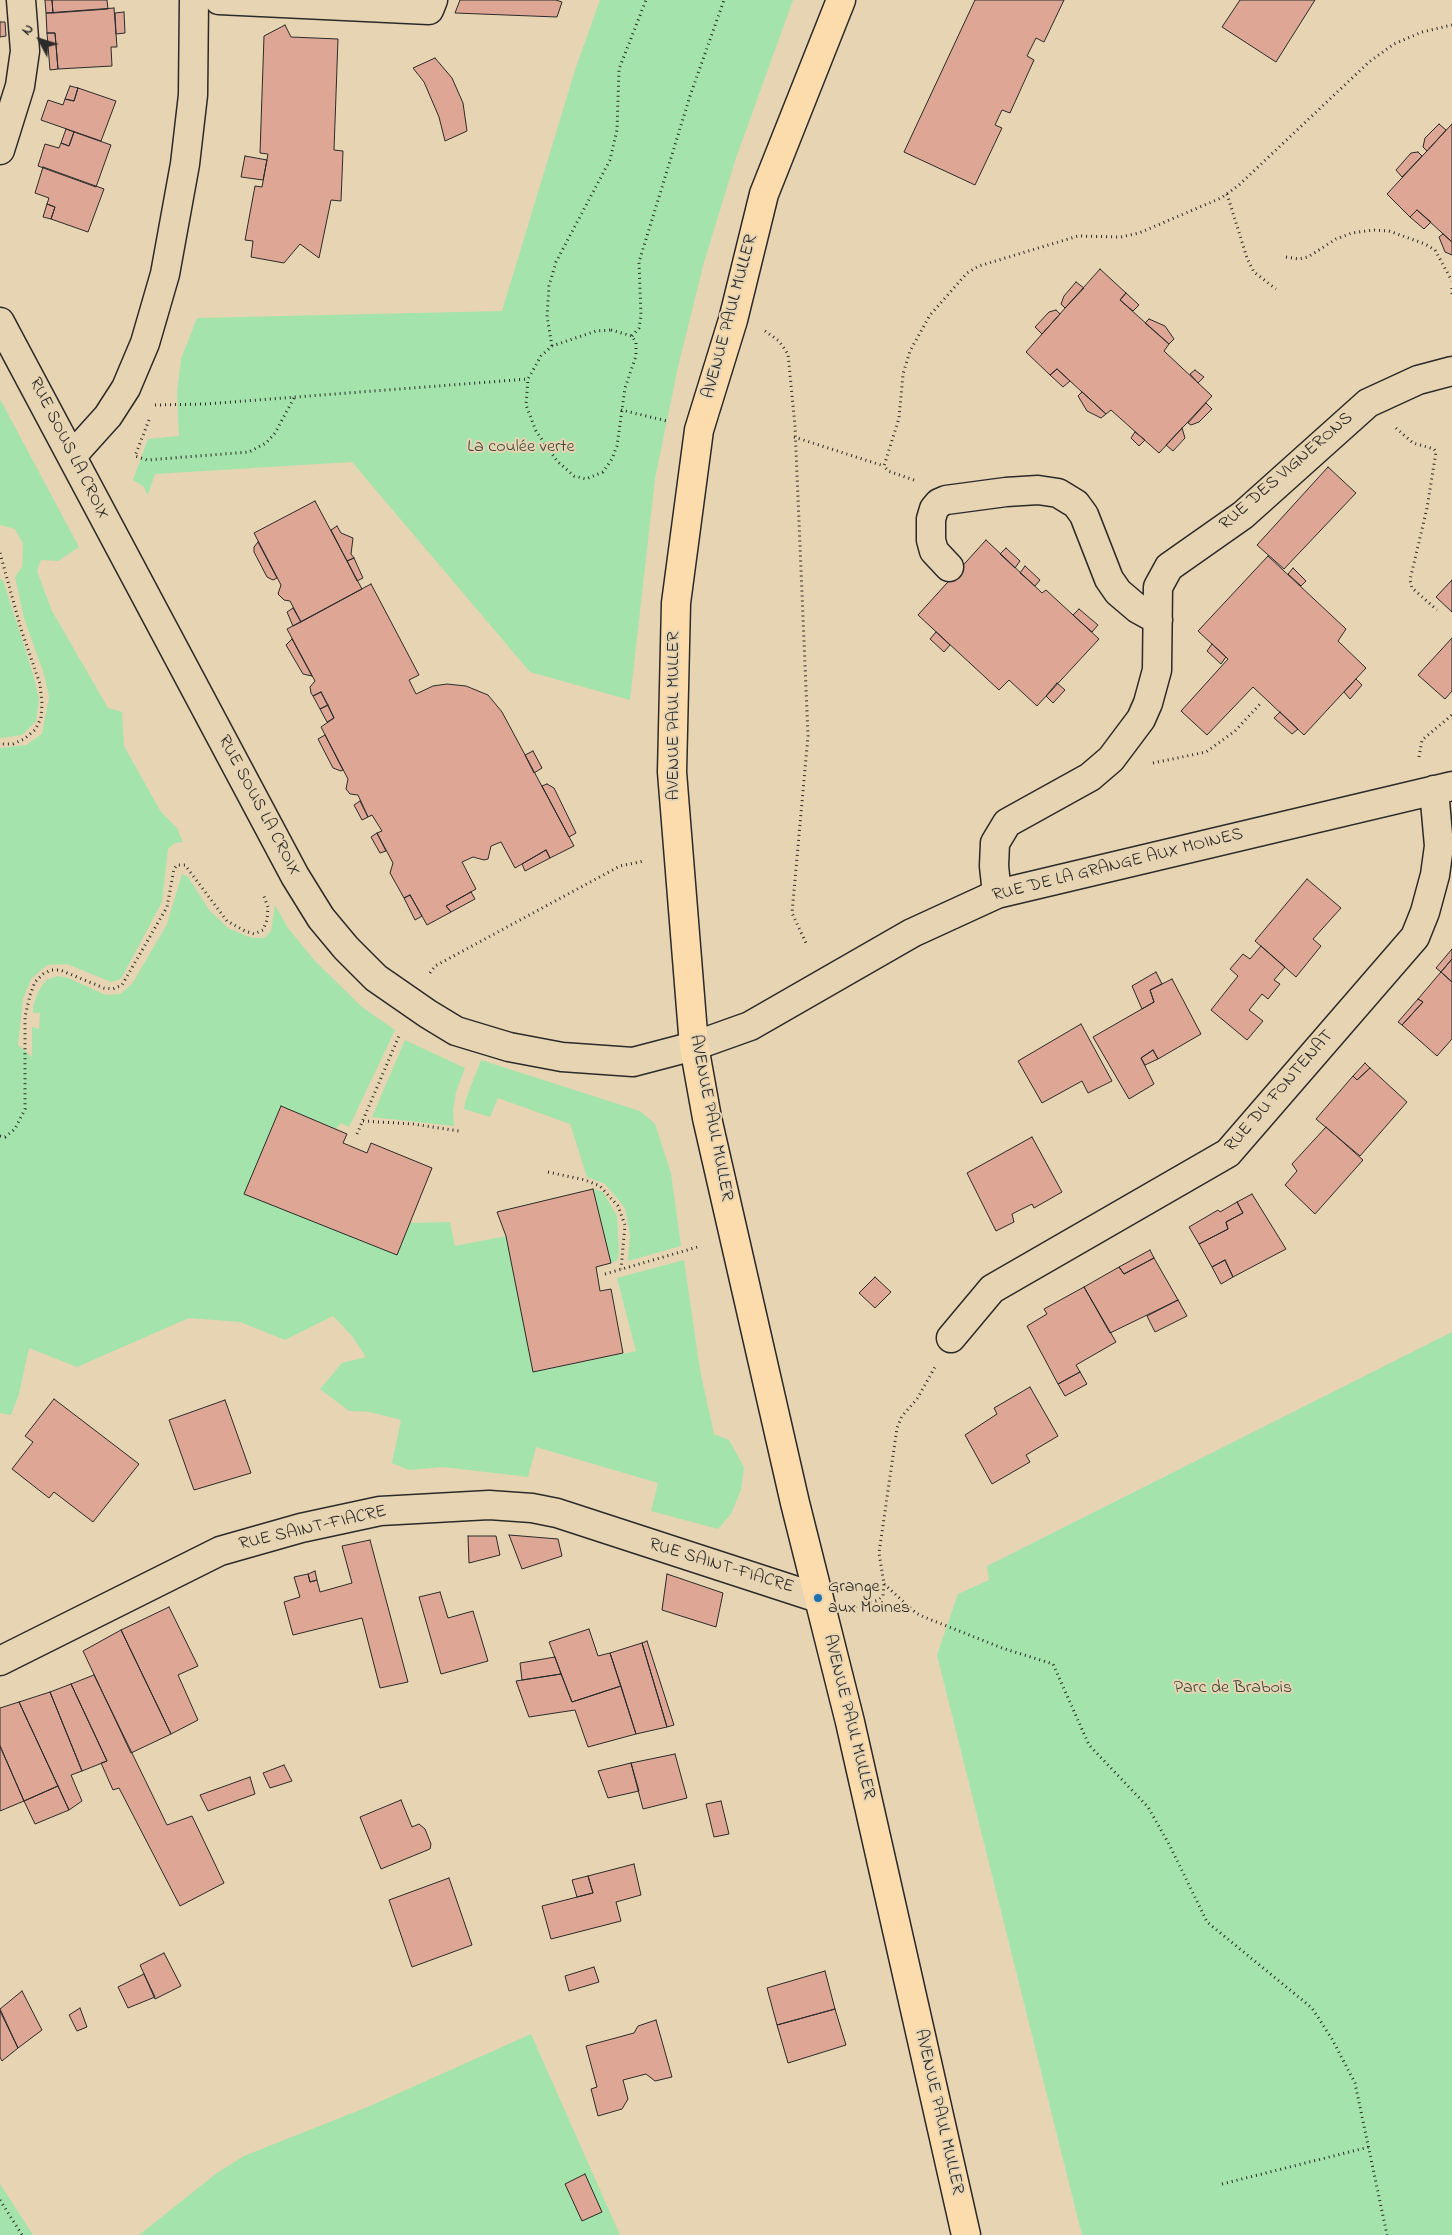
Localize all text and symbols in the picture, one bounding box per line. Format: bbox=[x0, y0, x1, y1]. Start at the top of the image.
north arrow bbox=[15, 15, 65, 65]
text: N bbox=[17, 20, 39, 40]
street label: AVENUE PAUL MULLER bbox=[699, 233, 763, 401]
street label: RUE SOUS LA CROIX bbox=[23, 374, 113, 524]
street label: RUE DES VIGNERONS bbox=[1216, 408, 1358, 536]
park label: La coulée verte bbox=[467, 437, 575, 459]
street label: AVENUE PAUL MULLER bbox=[664, 632, 686, 800]
street label: RUE SOUS LA CROIX bbox=[212, 732, 304, 880]
street label: RUE DE LA GRANGE AUX MOINES bbox=[990, 824, 1246, 908]
street label: RUE DU FONTENAT bbox=[1221, 1027, 1339, 1157]
street label: AVENUE PAUL MULLER bbox=[683, 1033, 737, 1203]
street label: RUE SAINT-FIACRE bbox=[237, 1502, 389, 1556]
street label: RUE SAINT-FIACRE bbox=[646, 1535, 796, 1599]
place label: Grange aux Moines bbox=[828, 1577, 910, 1620]
marker: Grange aux Moines bbox=[812, 1592, 824, 1604]
street label: AVENUE PAUL MULLER bbox=[817, 1632, 879, 1802]
park label: Parc de Brabois bbox=[1174, 1678, 1292, 1700]
street label: AVENUE PAUL MULLER bbox=[908, 2027, 968, 2197]

